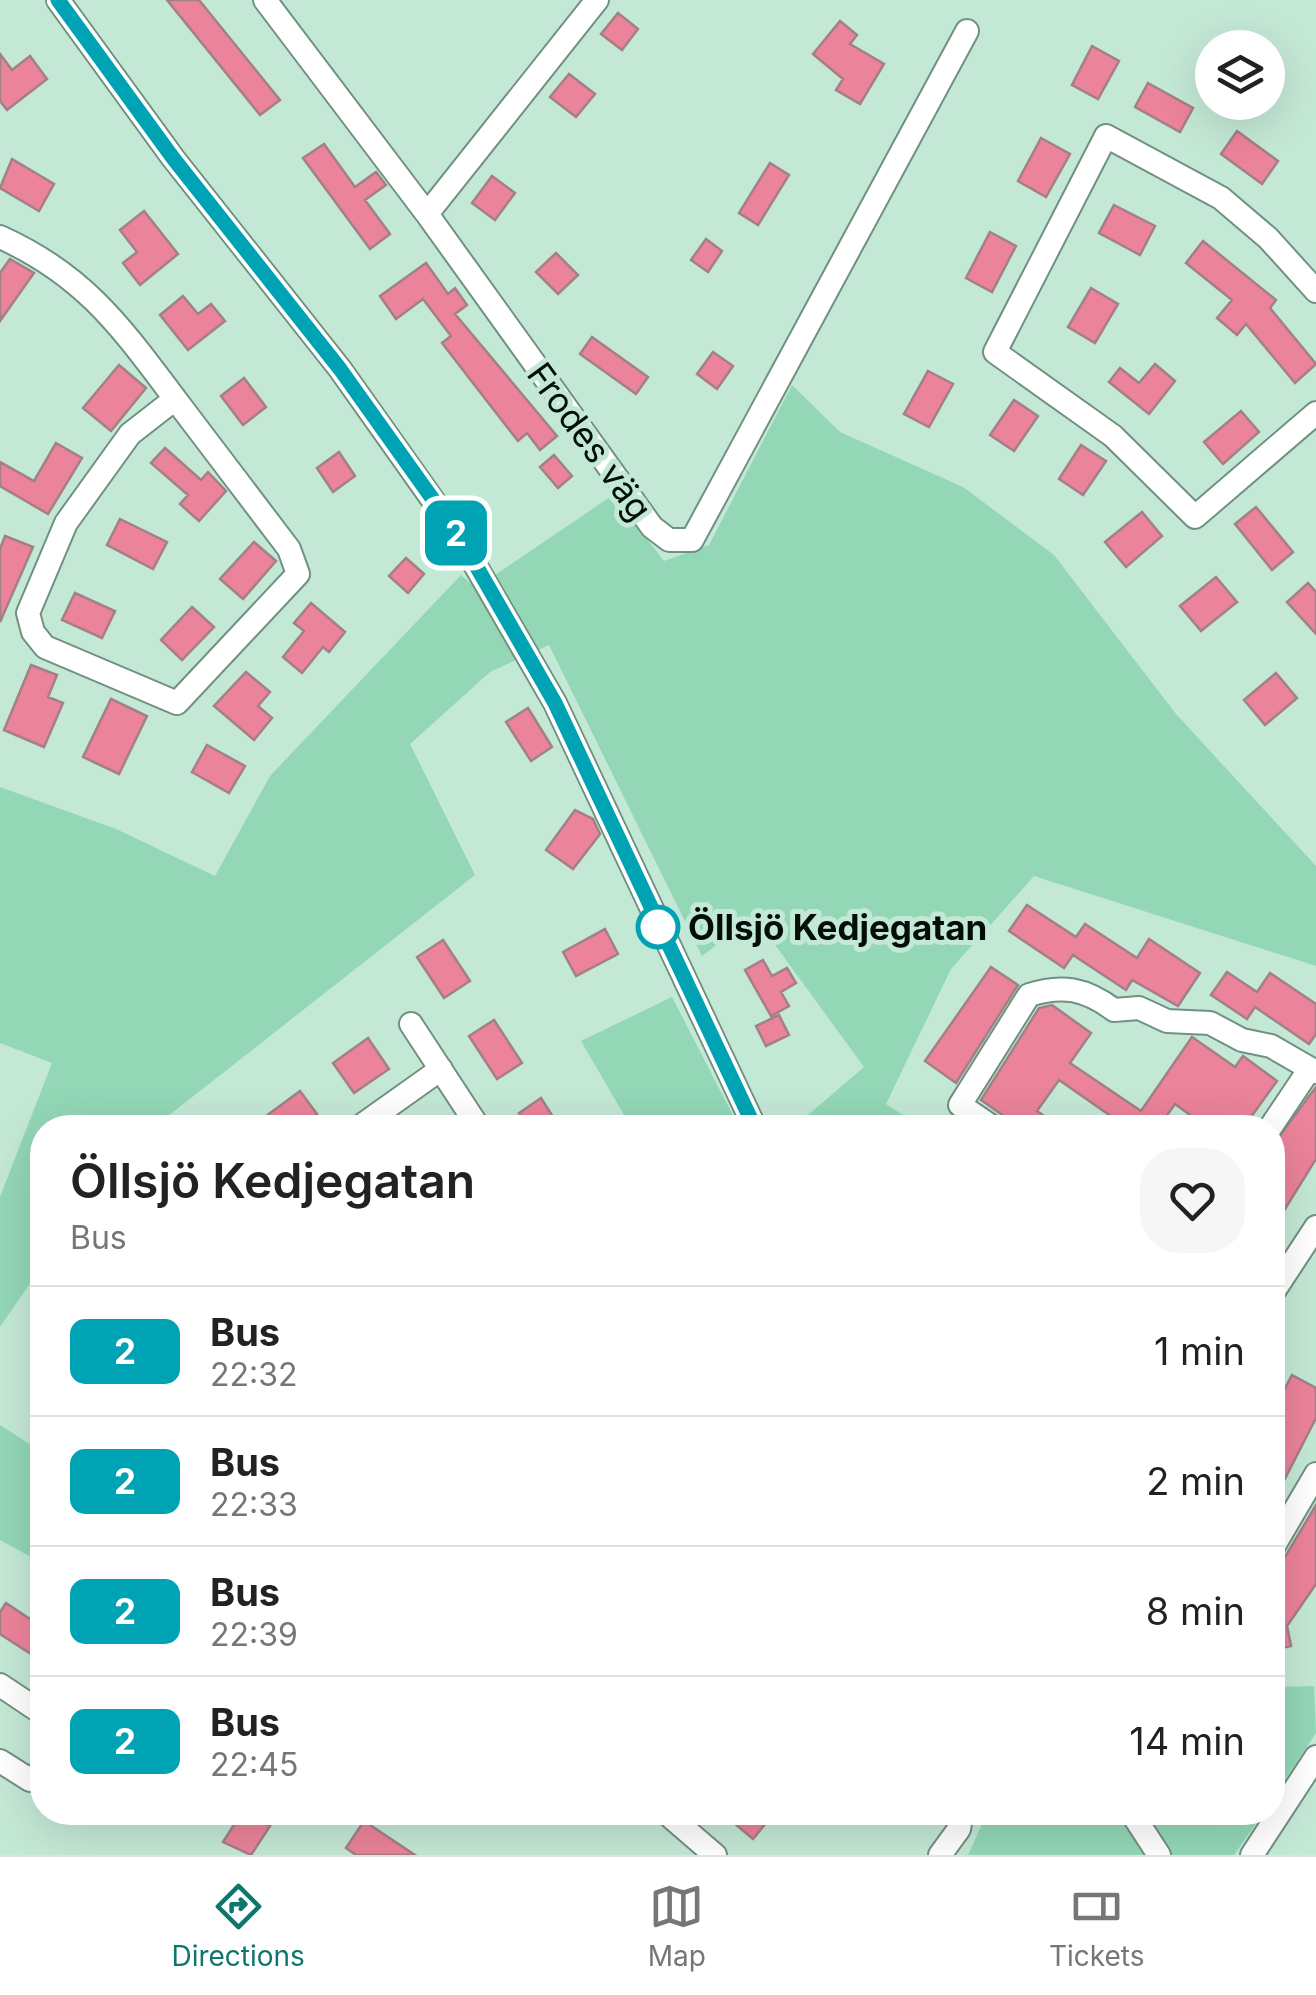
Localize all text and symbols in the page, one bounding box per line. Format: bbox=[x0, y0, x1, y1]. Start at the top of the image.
map controls bbox=[1195, 30, 1285, 120]
button: layers bbox=[1195, 30, 1285, 120]
street label: Frodes väg bbox=[519, 354, 661, 528]
line badge: 2 bbox=[424, 500, 488, 566]
text: 2 bbox=[445, 512, 467, 554]
marker: Öllsjö Kedjegatan bbox=[637, 906, 679, 948]
place label: Öllsjö Kedjegatan bbox=[688, 906, 987, 948]
button: heart bbox=[1140, 1148, 1245, 1253]
text: Öllsjö Kedjegatan bbox=[70, 1151, 475, 1210]
text: Bus bbox=[70, 1218, 127, 1257]
text: Bus bbox=[210, 1309, 280, 1355]
text: 1 min bbox=[1154, 1328, 1245, 1374]
text: 2 bbox=[114, 1330, 136, 1372]
text: 22:32 bbox=[210, 1355, 298, 1394]
text: Bus bbox=[210, 1439, 280, 1485]
text: 2 min bbox=[1146, 1458, 1245, 1504]
text: 2 bbox=[114, 1460, 136, 1502]
text: 22:33 bbox=[210, 1485, 298, 1524]
text: Bus bbox=[210, 1569, 280, 1615]
text: 8 min bbox=[1146, 1588, 1245, 1634]
text: 2 bbox=[114, 1590, 136, 1632]
text: 22:39 bbox=[210, 1615, 298, 1654]
text: Bus bbox=[210, 1699, 280, 1745]
text: 14 min bbox=[1129, 1718, 1245, 1764]
text: 2 bbox=[114, 1720, 136, 1762]
text: 22:45 bbox=[210, 1745, 298, 1784]
tab: Directions bbox=[171, 1879, 305, 1973]
tab: Map bbox=[648, 1879, 706, 1973]
tab: Tickets bbox=[1049, 1879, 1145, 1973]

